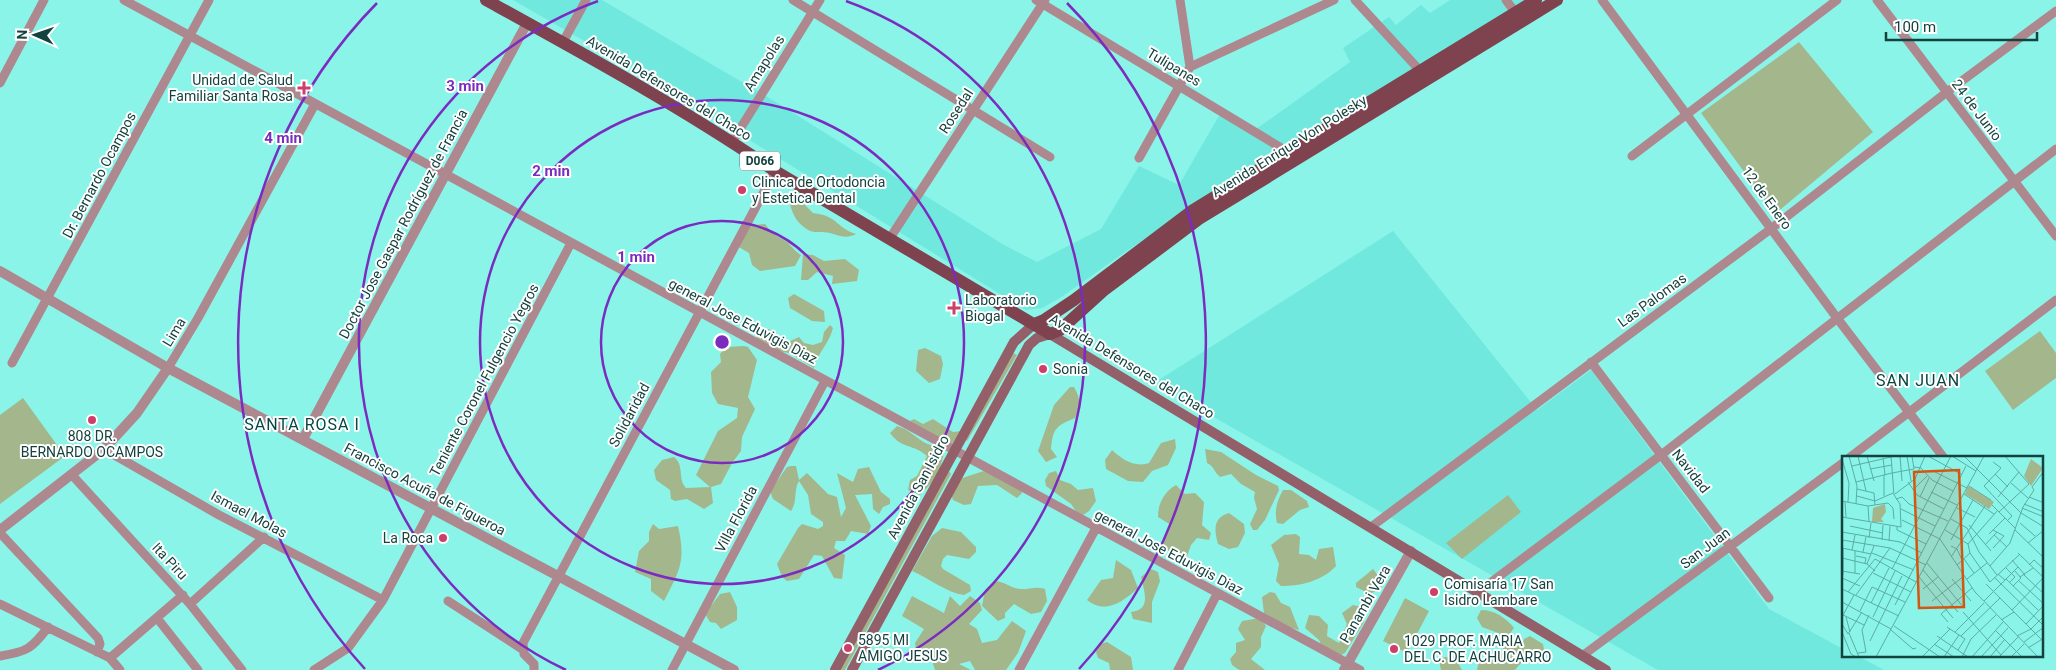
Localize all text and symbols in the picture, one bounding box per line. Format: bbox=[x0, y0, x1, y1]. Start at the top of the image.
north arrow bbox=[10, 10, 60, 60]
scale bar bbox=[1886, 10, 2037, 42]
text: 100 m bbox=[1894, 18, 1936, 36]
text: N bbox=[14, 29, 30, 40]
street label: Avenida Defensores del Chaco bbox=[584, 32, 754, 144]
street label: Amapolas bbox=[740, 32, 788, 94]
street label: Tulipanes bbox=[1144, 45, 1204, 89]
place label: Unidad de Salud Familiar Santa Rosa bbox=[169, 72, 293, 104]
street label: 24 de Junio bbox=[1949, 76, 2005, 144]
text: 3 min bbox=[446, 77, 484, 95]
marker: Unidad de Salud Familiar Santa Rosa bbox=[297, 81, 311, 95]
street label: Rosedal bbox=[936, 86, 976, 136]
street label: Avenida Enrique Von Polesky bbox=[1209, 91, 1370, 200]
street label: Doctor Jose Gaspar Rodríguez de Francia bbox=[335, 106, 471, 342]
street label: Dr. Bernardo Ocampos bbox=[59, 109, 139, 241]
text: 4 min bbox=[264, 129, 302, 147]
road number: D066 bbox=[740, 152, 780, 170]
text: 2 min bbox=[532, 162, 570, 180]
street label: 12 de Enero bbox=[1739, 163, 1795, 233]
place label: Clinica de Ortodoncia y Estetica Dental bbox=[752, 174, 885, 206]
marker: Clinica de Ortodoncia y Estetica Dental bbox=[736, 184, 748, 196]
text: 1 min bbox=[617, 248, 655, 266]
street label: Las Palomas bbox=[1615, 270, 1689, 330]
street label: general Jose Eduvigis Diaz bbox=[666, 275, 820, 367]
street label: Teniente Coronel Fulgencio Yegros bbox=[426, 281, 542, 479]
place label: Laboratorio Biogal bbox=[965, 292, 1037, 324]
marker: Laboratorio Biogal bbox=[947, 301, 961, 315]
street label: Avenida Defensores del Chaco bbox=[1047, 310, 1217, 422]
street label: Lima bbox=[159, 315, 189, 349]
centre of rings bbox=[713, 333, 731, 351]
place label: Sonia bbox=[1053, 361, 1088, 377]
marker: Sonia bbox=[1037, 363, 1049, 375]
district label: SAN JUAN bbox=[1876, 371, 1960, 390]
street label: Solidaridad bbox=[605, 380, 653, 450]
marker: 808 DR. BERNARDO OCAMPOS bbox=[86, 414, 98, 426]
district label: SANTA ROSA I bbox=[244, 415, 360, 434]
place label: 808 DR. BERNARDO OCAMPOS bbox=[21, 428, 163, 460]
street label: Avenida San Isidro bbox=[884, 432, 952, 542]
street label: Francisco Acuña de Figueroa bbox=[342, 440, 508, 538]
street label: Navidad bbox=[1669, 446, 1713, 496]
inset map bbox=[1842, 456, 2044, 658]
street label: Villa Florida bbox=[712, 483, 760, 555]
street label: Ismael Molas bbox=[208, 487, 290, 541]
street label: general Jose Eduvigis Diaz bbox=[1092, 506, 1246, 598]
street label: San Juan bbox=[1677, 524, 1733, 572]
place label: La Roca bbox=[383, 530, 433, 546]
marker: La Roca bbox=[437, 532, 449, 544]
street label: Ita Piru bbox=[149, 539, 191, 583]
street label: Panambi Vera bbox=[1336, 562, 1394, 646]
place label: Comisaría 17 San Isidro Lambare bbox=[1444, 576, 1554, 608]
marker: Comisaría 17 San Isidro Lambare bbox=[1428, 586, 1440, 598]
place label: 5895 MI AMIGO JESUS bbox=[858, 632, 947, 664]
place label: 1029 PROF. MARIA DEL C. DE ACHUCARRO bbox=[1404, 633, 1551, 665]
marker: 5895 MI AMIGO JESUS bbox=[842, 642, 854, 654]
marker: 1029 PROF. MARIA DEL C. DE ACHUCARRO bbox=[1388, 643, 1400, 655]

